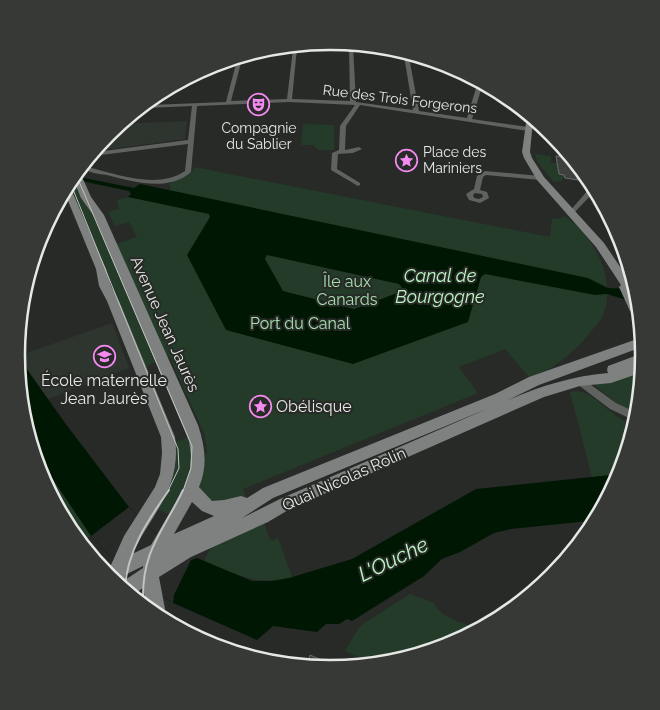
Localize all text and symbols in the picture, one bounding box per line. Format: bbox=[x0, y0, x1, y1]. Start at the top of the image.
street label: Rue des Trois Forgerons bbox=[322, 82, 478, 116]
theatre icon: Compagnie du Sablier bbox=[247, 93, 271, 117]
place label: Compagnie du Sablier bbox=[221, 120, 297, 152]
place label: Place des Mariniers bbox=[423, 144, 486, 176]
place icon: Place des Mariniers bbox=[395, 148, 419, 172]
street label: Avenue Jean Jaurès bbox=[126, 253, 204, 395]
water label: Canal de Bourgogne bbox=[395, 265, 485, 307]
park label: Île aux Canards bbox=[317, 271, 378, 309]
park label: Port du Canal bbox=[250, 314, 351, 333]
school or university icon: École maternelle Jean Jaurès bbox=[92, 344, 116, 368]
place label: École maternelle Jean Jaurès bbox=[41, 370, 167, 408]
place icon: Obélisque bbox=[248, 394, 272, 418]
place label: Obélisque bbox=[276, 397, 352, 416]
street label: Quai Nicolas Rolin bbox=[279, 443, 409, 515]
water label: L'Ouche bbox=[354, 531, 432, 587]

